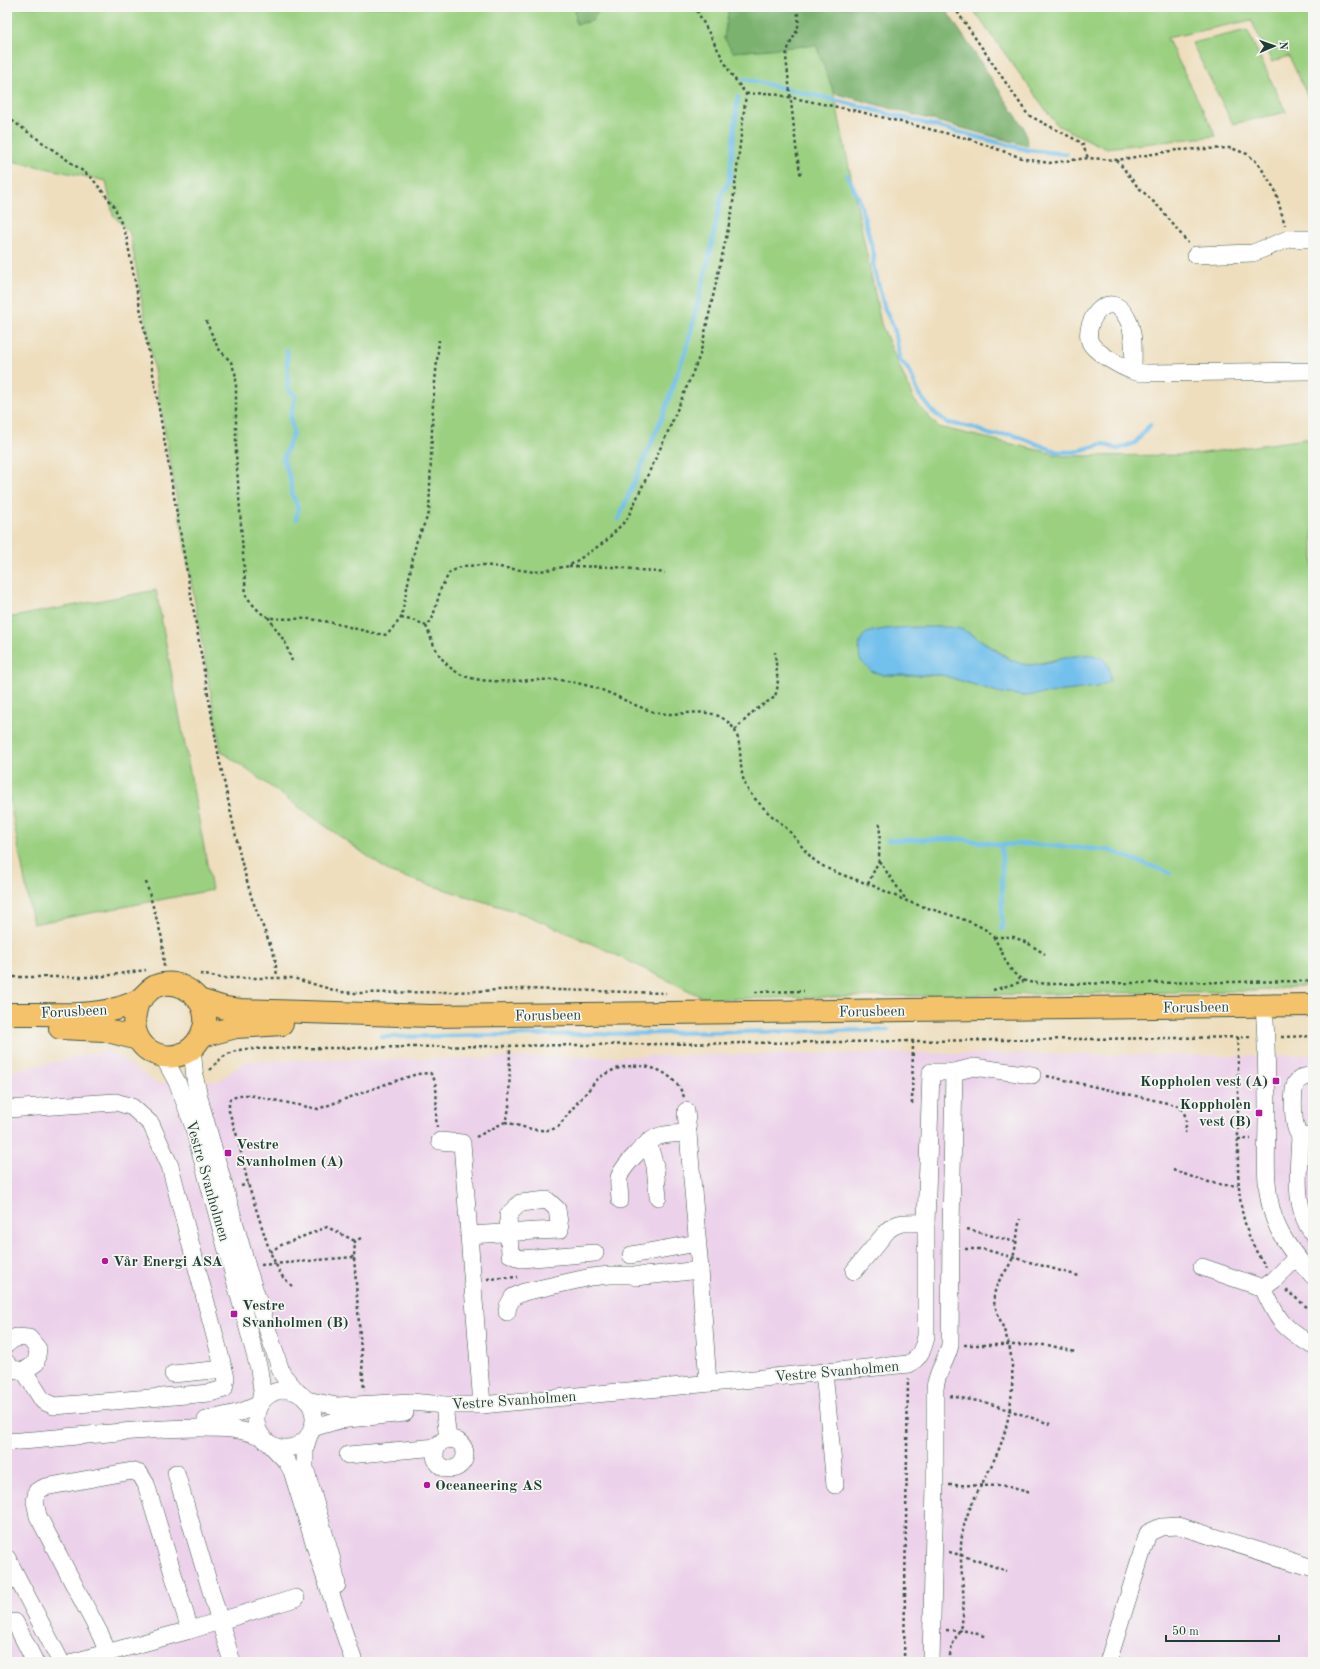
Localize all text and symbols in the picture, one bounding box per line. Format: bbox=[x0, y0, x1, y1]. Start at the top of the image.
north arrow bbox=[1254, 26, 1294, 66]
text: N bbox=[1277, 41, 1288, 51]
street label: Forusbeen bbox=[1163, 1000, 1230, 1017]
street label: Forusbeen bbox=[40, 1003, 108, 1022]
street label: Forusbeen bbox=[839, 1004, 906, 1021]
street label: Forusbeen bbox=[515, 1008, 582, 1025]
place label: Koppholen vest (A) bbox=[1140, 1075, 1268, 1090]
marker: Koppholen vest (A) bbox=[1271, 1076, 1281, 1086]
place label: Koppholen vest (B) bbox=[1180, 1098, 1251, 1130]
marker: Koppholen vest (B) bbox=[1254, 1108, 1264, 1118]
street label: Vestre Svanholmen bbox=[182, 1119, 231, 1244]
place label: Vestre Svanholmen (A) bbox=[236, 1138, 343, 1170]
marker: Vestre Svanholmen (A) bbox=[223, 1148, 233, 1158]
place label: Vår Energi ASA bbox=[113, 1255, 223, 1270]
marker: Vår Energi ASA bbox=[100, 1256, 110, 1266]
place label: Vestre Svanholmen (B) bbox=[242, 1299, 349, 1331]
marker: Vestre Svanholmen (B) bbox=[229, 1309, 239, 1319]
street label: Vestre Svanholmen bbox=[774, 1360, 900, 1385]
street label: Vestre Svanholmen bbox=[451, 1390, 577, 1413]
place label: Oceaneering AS bbox=[435, 1479, 542, 1494]
marker: Oceaneering AS bbox=[422, 1480, 432, 1490]
scale bar bbox=[1166, 1617, 1279, 1643]
text: 50 m bbox=[1172, 1625, 1199, 1638]

